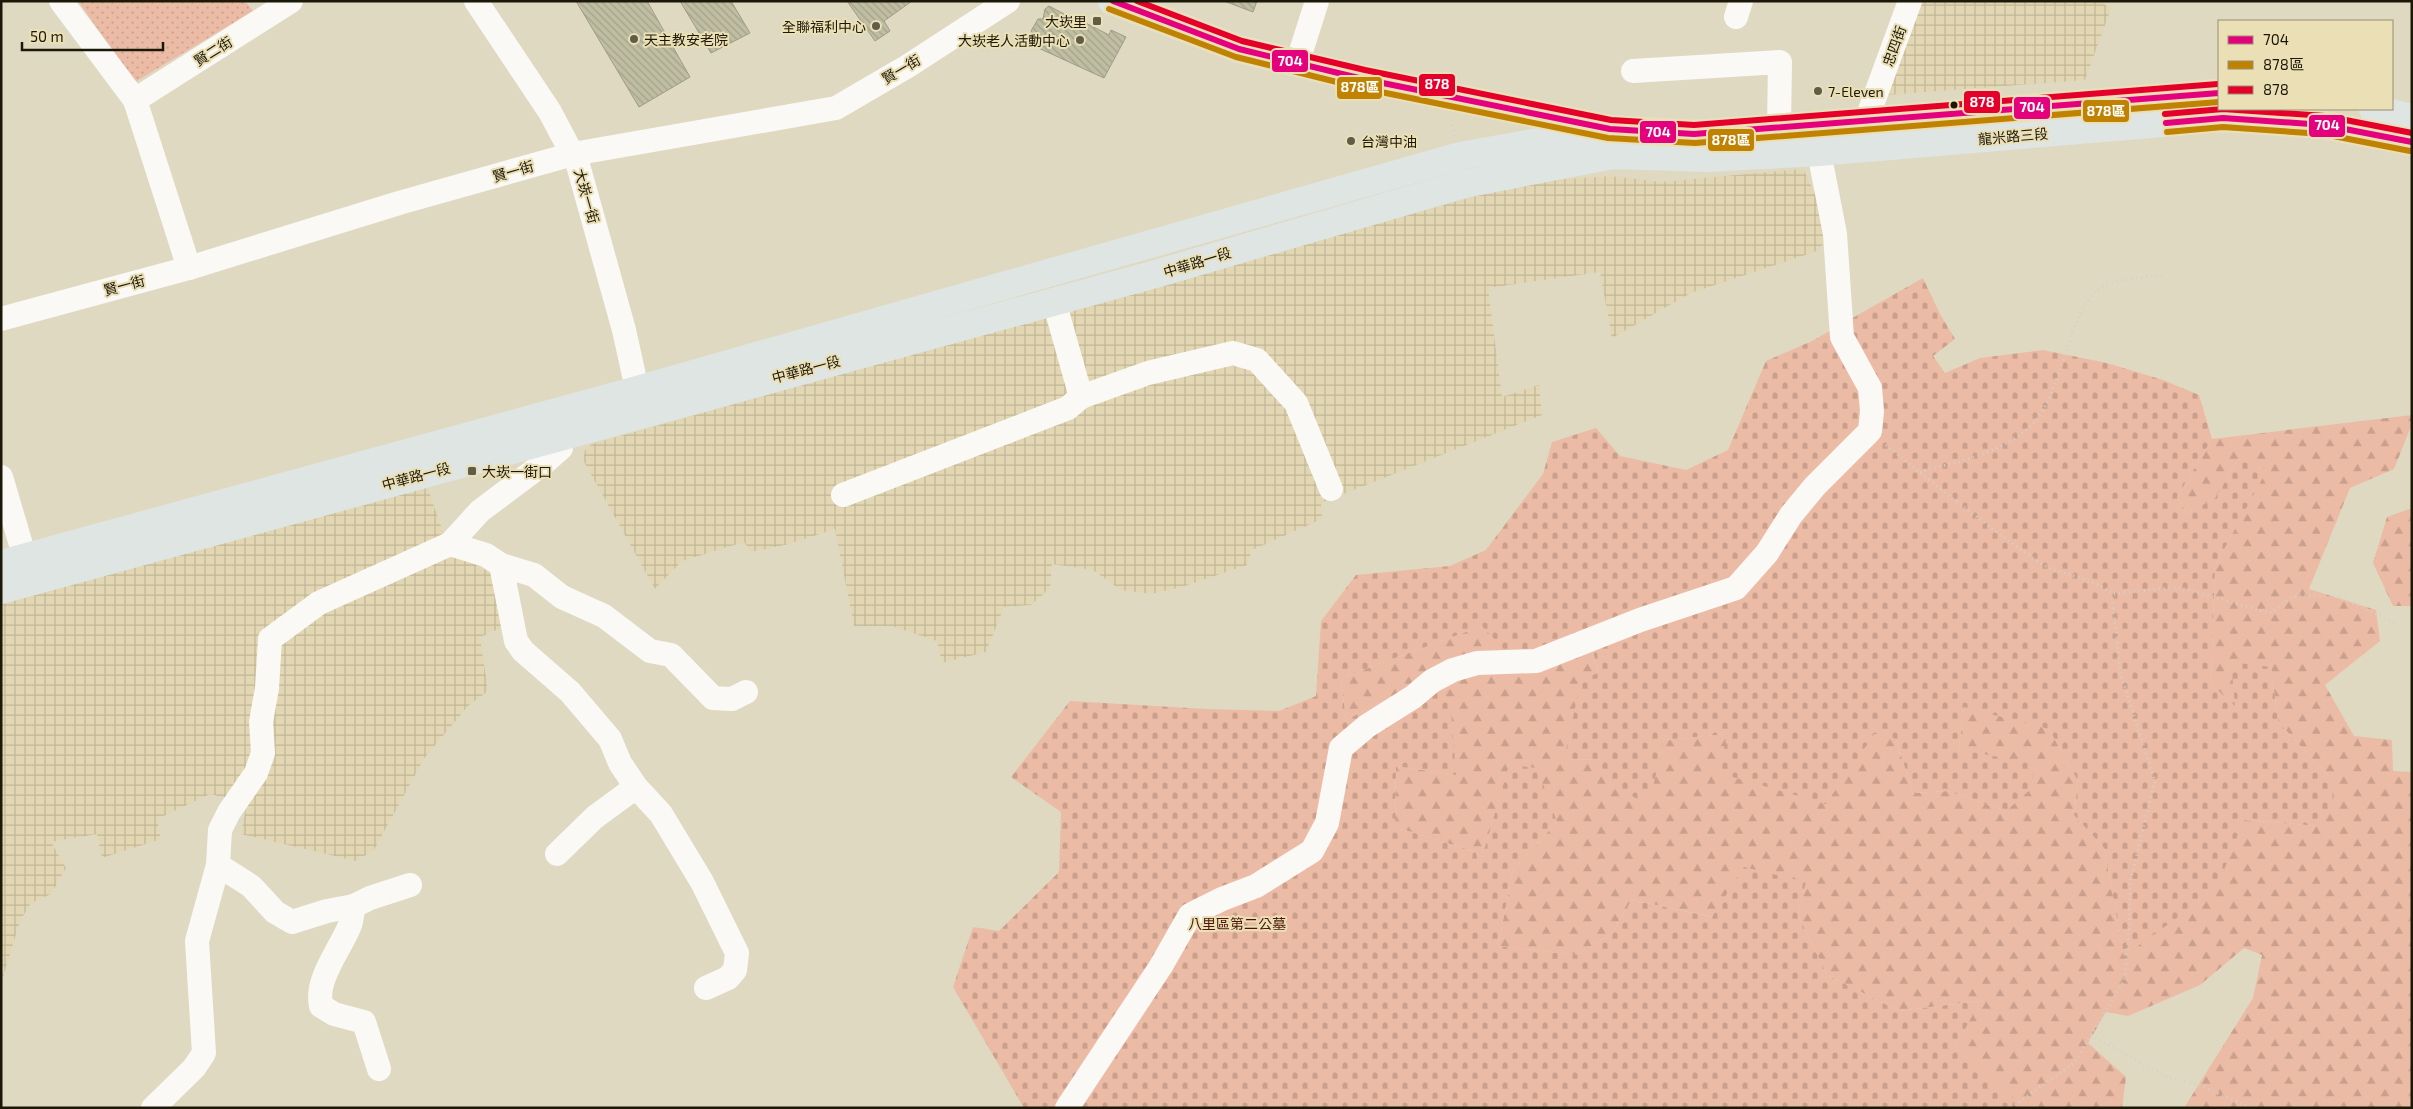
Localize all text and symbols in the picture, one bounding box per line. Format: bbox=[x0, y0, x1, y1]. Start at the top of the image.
place label: 大崁里 bbox=[1045, 13, 1087, 30]
marker: 大崁里 bbox=[1091, 15, 1103, 27]
place label: 全聯福利中心 bbox=[782, 18, 866, 35]
scale bar bbox=[22, 20, 164, 52]
marker: 全聯福利中心 bbox=[870, 20, 882, 32]
legend bbox=[2218, 20, 2393, 110]
street label: 忠四街 bbox=[1879, 23, 1909, 69]
text: 50 m bbox=[30, 27, 64, 45]
text: 704 bbox=[2263, 30, 2289, 48]
place label: 天主教安老院 bbox=[644, 31, 728, 48]
place label: 大崁老人活動中心 bbox=[958, 32, 1070, 49]
street label: 賢二街 bbox=[191, 33, 235, 69]
marker: 天主教安老院 bbox=[628, 33, 640, 45]
marker: 大崁老人活動中心 bbox=[1074, 34, 1086, 46]
line badge: 704 bbox=[1271, 49, 1309, 73]
street label: 賢一街 bbox=[879, 51, 923, 87]
text: 704 bbox=[1277, 52, 1303, 69]
text: 878區 bbox=[2263, 55, 2304, 73]
line badge: 878 bbox=[1418, 73, 1456, 97]
text: 878 bbox=[1425, 75, 1449, 92]
line badge: 878區 bbox=[1336, 76, 1383, 100]
text: 878區 bbox=[1341, 78, 1379, 95]
text: 878 bbox=[2263, 80, 2289, 98]
place label: 7-Eleven bbox=[1828, 83, 1884, 100]
marker: 7-Eleven bbox=[1812, 85, 1824, 97]
line badge: 878 bbox=[1963, 90, 2001, 114]
text: 878 bbox=[1970, 93, 1994, 110]
line badge: 704 bbox=[2013, 96, 2051, 120]
text: 704 bbox=[2019, 98, 2045, 115]
line badge: 878區 bbox=[2082, 99, 2130, 123]
unlabelled marker bbox=[1949, 100, 1959, 110]
text: 878區 bbox=[2087, 102, 2125, 119]
line badge: 704 bbox=[2308, 114, 2346, 138]
text: 704 bbox=[2314, 116, 2340, 133]
line badge: 704 bbox=[1639, 120, 1677, 144]
text: 704 bbox=[1645, 123, 1671, 140]
street label: 龍米路三段 bbox=[1977, 124, 2049, 148]
line badge: 878區 bbox=[1707, 128, 1755, 152]
text: 878區 bbox=[1712, 131, 1750, 148]
place label: 台灣中油 bbox=[1361, 133, 1417, 150]
marker: 台灣中油 bbox=[1345, 135, 1357, 147]
street label: 賢一街 bbox=[490, 157, 536, 185]
street label: 大崁一街 bbox=[571, 167, 603, 225]
street label: 中華路一段 bbox=[1161, 244, 1233, 280]
street label: 賢一街 bbox=[102, 271, 146, 299]
street label: 中華路一段 bbox=[770, 352, 842, 386]
street label: 中華路一段 bbox=[380, 459, 452, 493]
place label: 大崁一街口 bbox=[482, 463, 552, 480]
marker: 大崁一街口 bbox=[466, 465, 478, 477]
park label: 八里區第二公墓 bbox=[1188, 915, 1286, 932]

